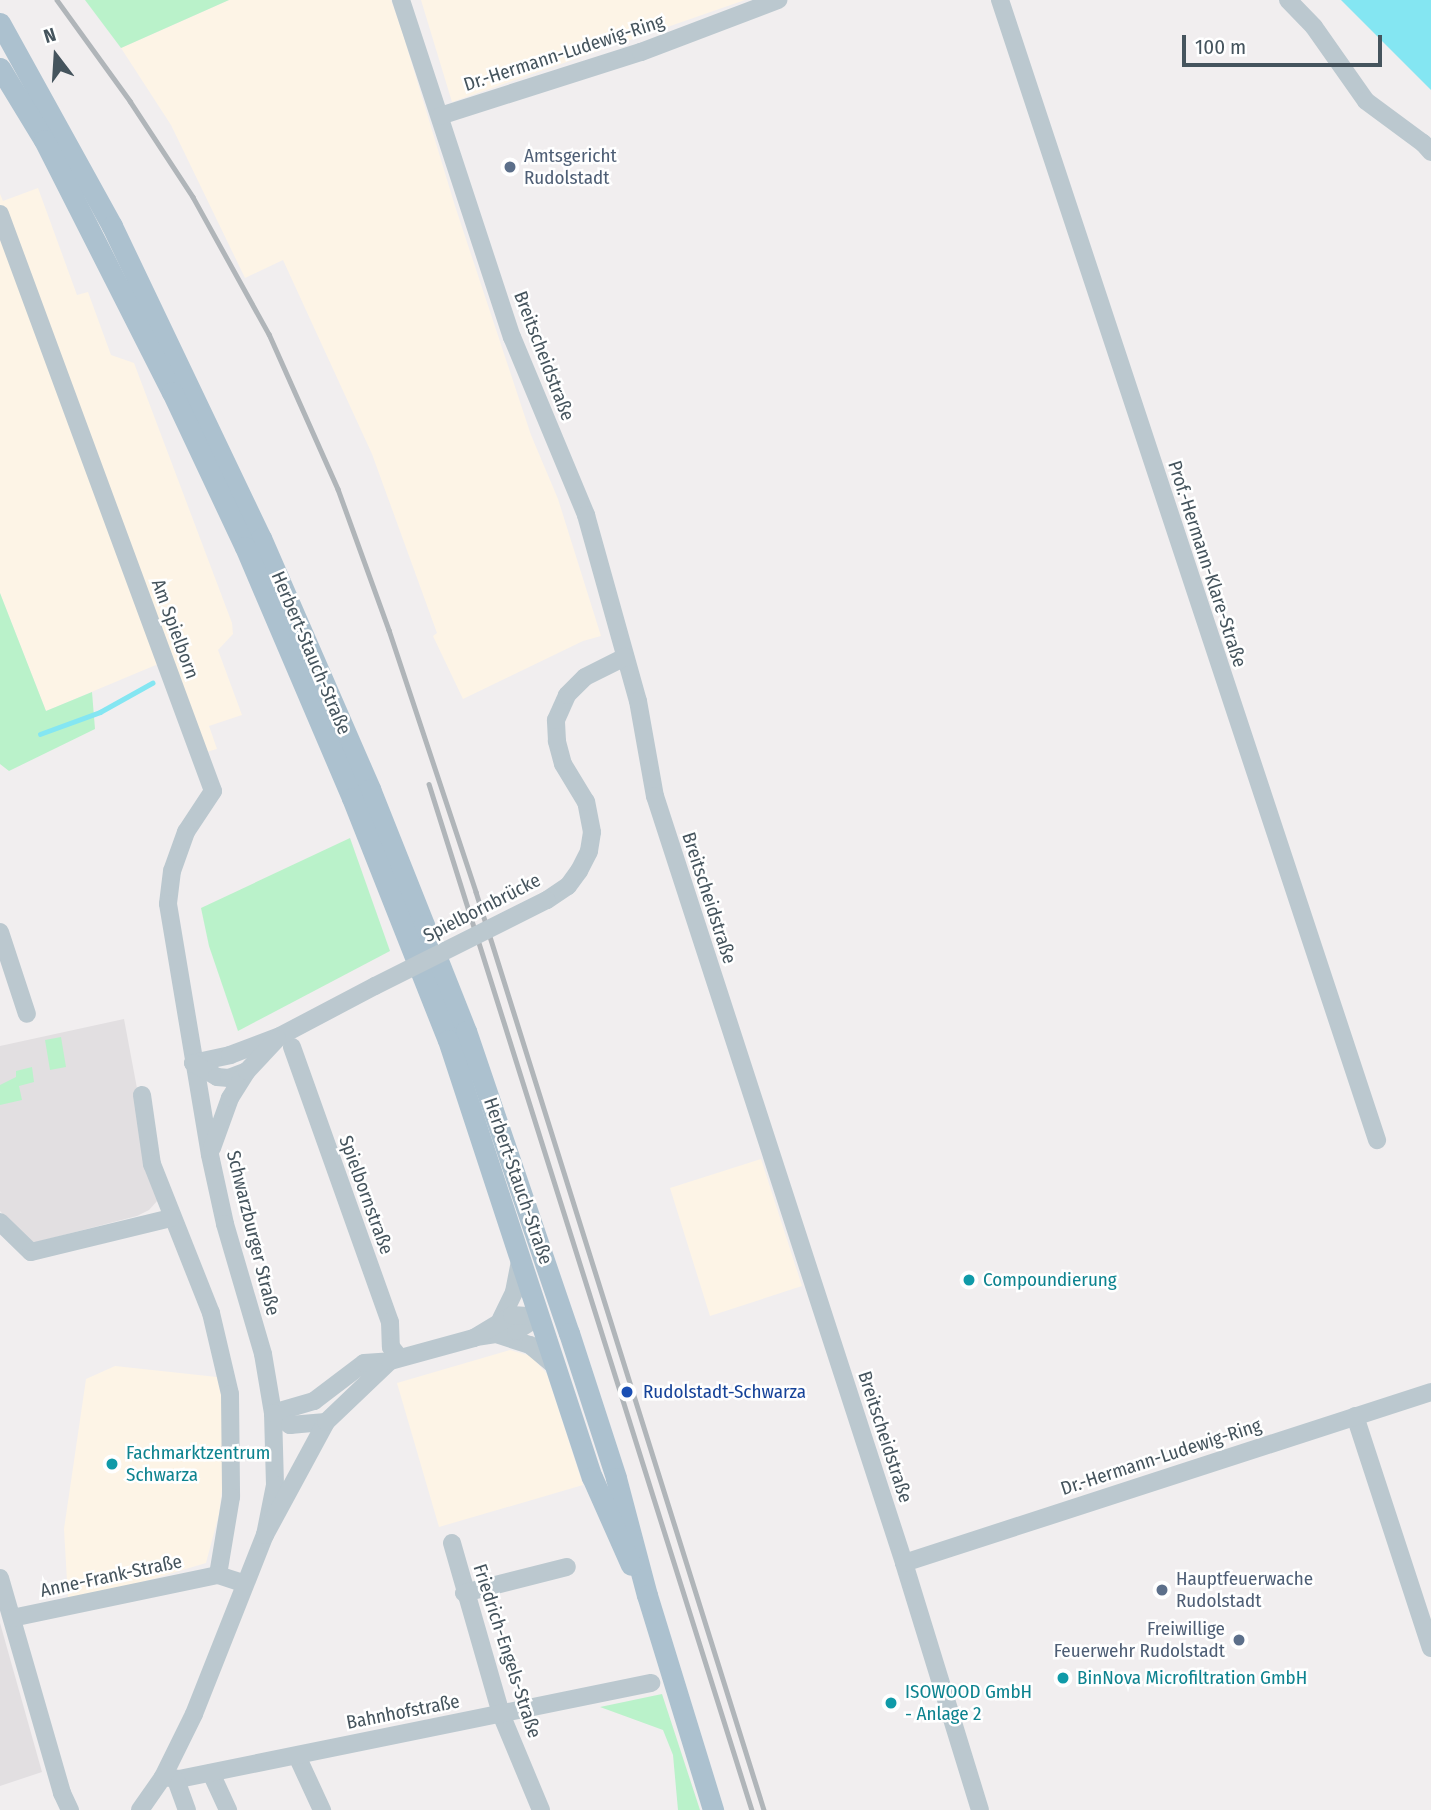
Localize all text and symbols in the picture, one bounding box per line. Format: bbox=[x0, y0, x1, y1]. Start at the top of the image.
street label: Dr.-Hermann-Ludewig-Ring bbox=[461, 10, 667, 96]
north arrow bbox=[21, 21, 91, 91]
scale bar bbox=[1186, 21, 1386, 65]
text: N bbox=[41, 23, 59, 48]
text: 100 m bbox=[1195, 34, 1246, 60]
place label: Amtsgericht Rudolstadt bbox=[524, 145, 617, 189]
marker: Amtsgericht Rudolstadt bbox=[502, 159, 518, 175]
street label: Breitscheidstraße bbox=[509, 288, 579, 424]
street label: Prof.-Hermann-Klare-Straße bbox=[1163, 458, 1251, 670]
street label: Herbert-Stauch-Straße bbox=[266, 568, 356, 738]
street label: Am Spielborn bbox=[146, 576, 204, 682]
street label: Breitscheidstraße bbox=[677, 829, 741, 967]
street label: Spielbornbrücke bbox=[420, 869, 544, 947]
street label: Herbert-Stauch-Straße bbox=[479, 1095, 557, 1267]
street label: Spielbornstraße bbox=[334, 1133, 398, 1257]
street label: Schwarzburger Straße bbox=[221, 1148, 285, 1318]
place label: Compoundierung bbox=[983, 1269, 1117, 1291]
marker: Compoundierung bbox=[961, 1272, 977, 1288]
street label: Breitscheidstraße bbox=[853, 1368, 917, 1506]
place label: Rudolstadt-Schwarza bbox=[643, 1381, 806, 1403]
marker: Rudolstadt-Schwarza bbox=[617, 1382, 637, 1402]
street label: Dr.-Hermann-Ludewig-Ring bbox=[1058, 1414, 1264, 1500]
place label: Fachmarktzentrum Schwarza bbox=[126, 1442, 270, 1486]
marker: Fachmarktzentrum Schwarza bbox=[104, 1456, 120, 1472]
street label: Anne-Frank-Straße bbox=[38, 1550, 184, 1602]
street label: Friedrich-Engels-Straße bbox=[468, 1561, 546, 1741]
place label: Hauptfeuerwache Rudolstadt bbox=[1176, 1568, 1313, 1612]
marker: Hauptfeuerwache Rudolstadt bbox=[1154, 1582, 1170, 1598]
place label: Freiwillige Feuerwehr Rudolstadt bbox=[1054, 1618, 1225, 1662]
marker: Freiwillige Feuerwehr Rudolstadt bbox=[1231, 1632, 1247, 1648]
place label: BinNova Microfiltration GmbH bbox=[1077, 1667, 1307, 1689]
marker: BinNova Microfiltration GmbH bbox=[1055, 1670, 1071, 1686]
place label: ISOWOOD GmbH - Anlage 2 bbox=[905, 1681, 1032, 1725]
street label: Bahnhofstraße bbox=[345, 1690, 461, 1734]
marker: ISOWOOD GmbH - Anlage 2 bbox=[883, 1695, 899, 1711]

